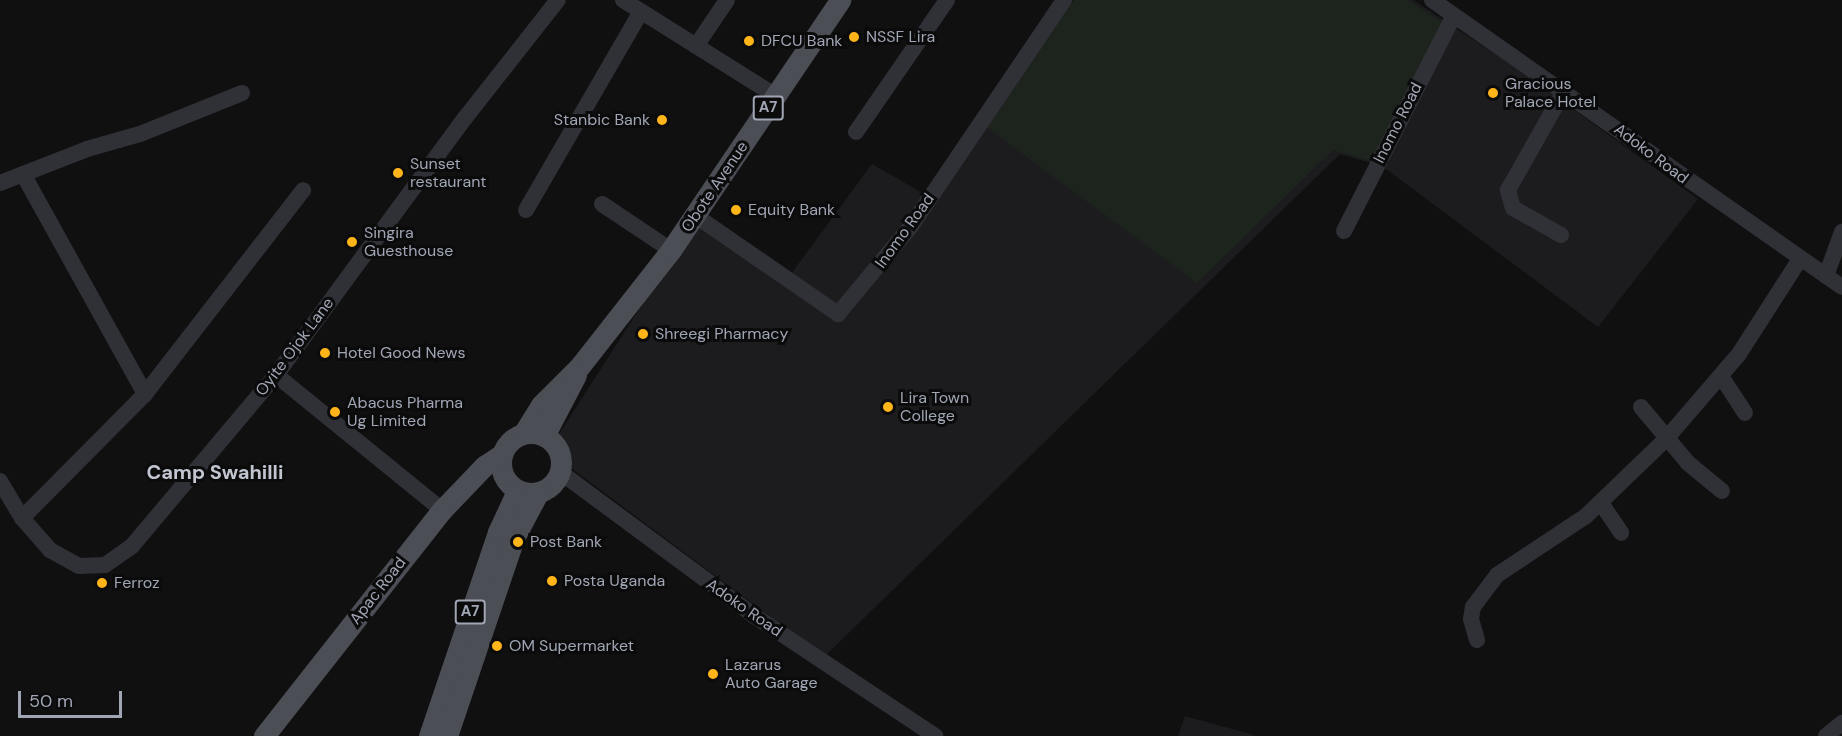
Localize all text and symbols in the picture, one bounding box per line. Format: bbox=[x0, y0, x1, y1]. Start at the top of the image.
place label: NSSF Lira bbox=[866, 27, 935, 47]
marker: NSSF Lira bbox=[847, 30, 861, 44]
place label: DFCU Bank bbox=[761, 31, 842, 51]
marker: DFCU Bank bbox=[742, 34, 756, 48]
place label: Gracious Palace Hotel bbox=[1505, 74, 1596, 112]
street label: Inomo Road bbox=[1370, 80, 1426, 166]
marker: Gracious Palace Hotel bbox=[1486, 86, 1500, 100]
road number: A7 bbox=[752, 96, 784, 120]
place label: Stanbic Bank bbox=[554, 110, 650, 130]
marker: Stanbic Bank bbox=[655, 113, 669, 127]
street label: Adoko Road bbox=[1610, 120, 1692, 188]
street label: Obote Avenue bbox=[678, 138, 752, 236]
place label: Sunset restaurant bbox=[410, 154, 487, 192]
marker: Sunset restaurant bbox=[391, 166, 405, 180]
street label: Inomo Road bbox=[871, 190, 939, 272]
place label: Equity Bank bbox=[748, 200, 835, 220]
marker: Equity Bank bbox=[729, 203, 743, 217]
place label: Singira Guesthouse bbox=[364, 223, 453, 261]
marker: Singira Guesthouse bbox=[345, 235, 359, 249]
street label: Oyite Ojok Lane bbox=[252, 294, 338, 400]
place label: Shreegi Pharmacy bbox=[655, 324, 788, 344]
marker: Shreegi Pharmacy bbox=[636, 327, 650, 341]
place label: Hotel Good News bbox=[337, 343, 465, 363]
marker: Hotel Good News bbox=[318, 346, 332, 360]
place label: Lira Town College bbox=[900, 388, 969, 426]
place label: Abacus Pharma Ug Limited bbox=[347, 393, 463, 431]
marker: Lira Town College bbox=[881, 400, 895, 414]
marker: Abacus Pharma Ug Limited bbox=[328, 405, 342, 419]
district label: Camp Swahilli bbox=[147, 460, 283, 484]
place label: Post Bank bbox=[530, 532, 602, 552]
marker: Post Bank bbox=[511, 535, 525, 549]
street label: Apac Road bbox=[346, 554, 410, 628]
place label: Posta Uganda bbox=[564, 571, 665, 591]
place label: Ferroz bbox=[114, 573, 160, 593]
marker: Posta Uganda bbox=[545, 574, 559, 588]
street label: Adoko Road bbox=[702, 575, 786, 641]
marker: Ferroz bbox=[95, 576, 109, 590]
road number: A7 bbox=[454, 600, 486, 624]
place label: OM Supermarket bbox=[509, 636, 634, 656]
marker: OM Supermarket bbox=[490, 639, 504, 653]
place label: Lazarus Auto Garage bbox=[725, 655, 818, 693]
marker: Lazarus Auto Garage bbox=[706, 667, 720, 681]
scale bar bbox=[21, 679, 124, 717]
text: 50 m bbox=[29, 689, 73, 713]

